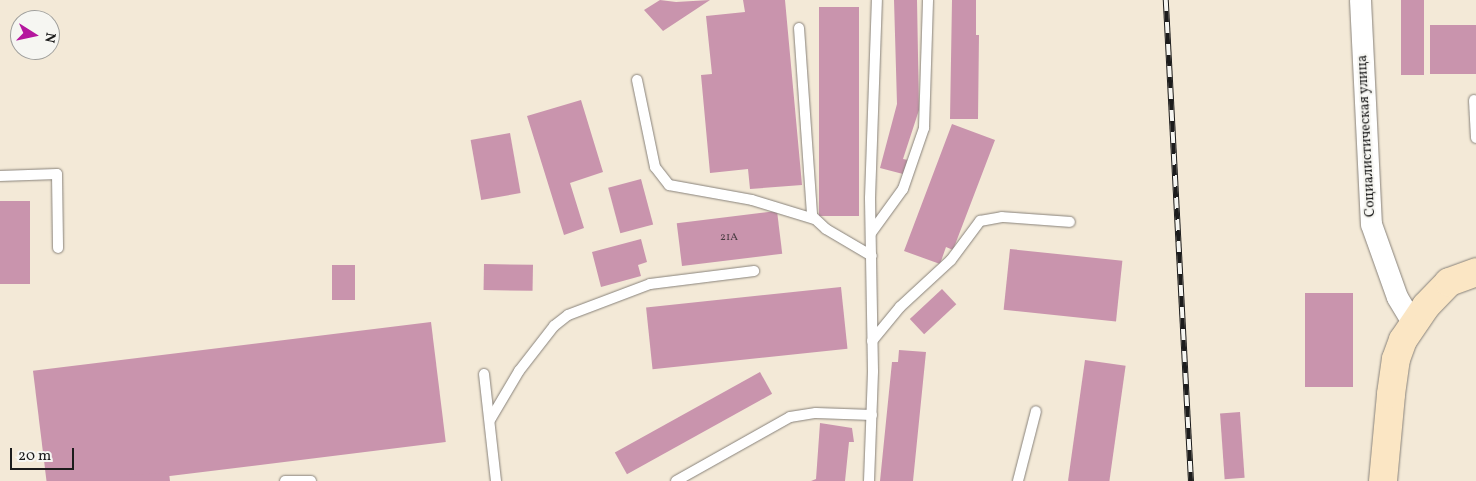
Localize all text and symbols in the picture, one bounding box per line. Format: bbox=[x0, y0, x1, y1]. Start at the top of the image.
north arrow bbox=[10, 10, 60, 60]
text: N bbox=[39, 31, 60, 44]
street label: Социалистическая улица bbox=[1354, 54, 1380, 218]
house number: 21А bbox=[720, 231, 738, 245]
scale bar bbox=[12, 438, 76, 470]
text: 20 m bbox=[18, 446, 51, 467]

